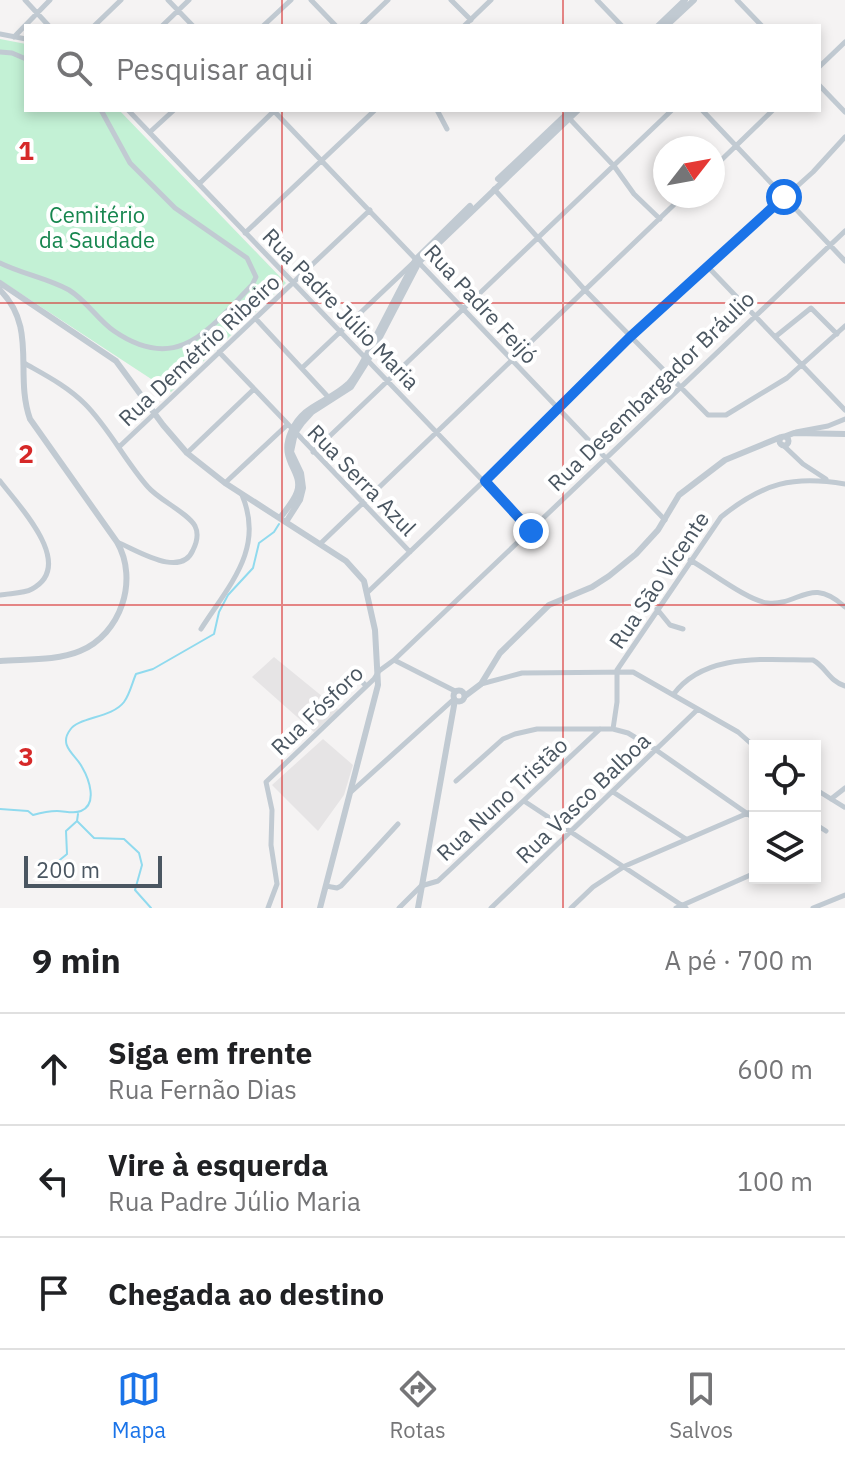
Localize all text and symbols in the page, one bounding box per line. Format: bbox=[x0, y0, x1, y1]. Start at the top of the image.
search box bbox=[24, 24, 821, 112]
icon: search bbox=[52, 46, 96, 90]
text: Pesquisar aqui bbox=[116, 49, 313, 88]
text: 1 bbox=[18, 133, 34, 167]
north arrow bbox=[653, 136, 725, 208]
route start bbox=[766, 179, 802, 215]
park label: Cemitério da Saudade bbox=[39, 200, 155, 254]
street label: Rua Padre Júlio Maria bbox=[257, 222, 426, 396]
street label: Rua Padre Feijó bbox=[418, 238, 544, 370]
street label: Rua Demétrio Ribeiro bbox=[112, 267, 286, 432]
street label: Rua Desembargador Bráulio bbox=[541, 284, 760, 497]
street label: Rua Serra Azul bbox=[302, 418, 423, 542]
text: 2 bbox=[18, 436, 34, 470]
street label: Rua São Vicente bbox=[602, 505, 715, 654]
route end bbox=[513, 513, 549, 549]
street label: Rua Fósforo bbox=[264, 658, 369, 761]
street label: Rua Vasco Balboa bbox=[509, 726, 656, 869]
street label: Rua Nuno Tristão bbox=[430, 730, 573, 867]
text: 3 bbox=[18, 739, 34, 773]
map controls bbox=[749, 740, 821, 884]
button: locate bbox=[749, 740, 821, 812]
button: layers bbox=[749, 812, 821, 884]
scale bar bbox=[24, 852, 162, 888]
text: 200 m bbox=[36, 855, 100, 884]
text: 9 min bbox=[32, 938, 121, 982]
text: A pé · 700 m bbox=[664, 943, 813, 977]
text: Siga em frente bbox=[108, 1033, 312, 1072]
icon: ahead bbox=[32, 1047, 76, 1091]
text: 600 m bbox=[737, 1052, 813, 1086]
text: Rua Fernão Dias bbox=[108, 1072, 297, 1106]
text: Vire à esquerda bbox=[108, 1145, 328, 1184]
icon: left bbox=[32, 1159, 76, 1203]
text: 100 m bbox=[737, 1164, 813, 1198]
text: Rua Padre Júlio Maria bbox=[108, 1184, 361, 1218]
icon: arrive bbox=[32, 1271, 76, 1315]
text: Chegada ao destino bbox=[108, 1274, 384, 1313]
tab: Mapa bbox=[112, 1367, 166, 1444]
tab: Rotas bbox=[389, 1367, 446, 1444]
tab: Salvos bbox=[669, 1367, 733, 1444]

